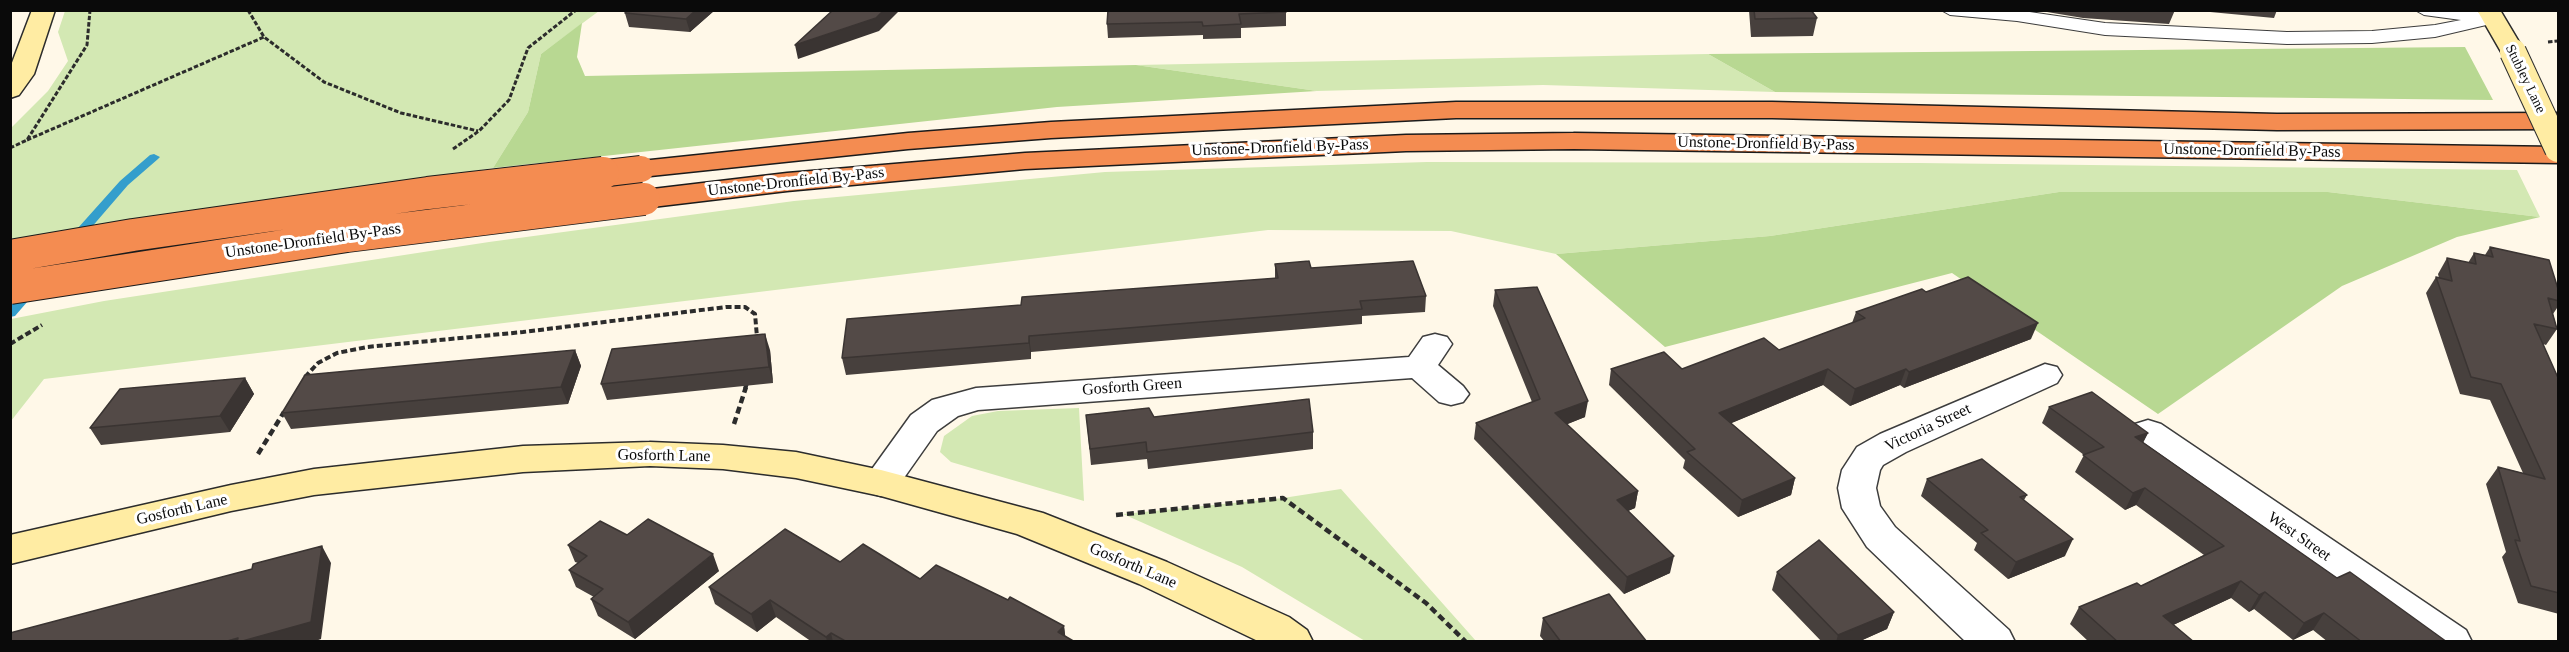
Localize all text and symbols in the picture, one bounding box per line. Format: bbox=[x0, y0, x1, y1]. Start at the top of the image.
street label: Stubley Lane bbox=[2501, 42, 2549, 116]
street label: Unstone-Dronfield By-Pass bbox=[1677, 133, 1855, 155]
street label: Unstone-Dronfield By-Pass bbox=[1191, 135, 1369, 161]
street label: Unstone-Dronfield By-Pass bbox=[2163, 140, 2341, 162]
street label: Unstone-Dronfield By-Pass bbox=[707, 163, 885, 201]
street label: Unstone-Dronfield By-Pass bbox=[224, 219, 402, 263]
street label: Gosforth Green bbox=[1081, 374, 1183, 400]
street label: Victoria Street bbox=[1882, 400, 1974, 456]
street label: Gosforth Lane bbox=[617, 446, 711, 466]
street label: Gosforth Lane bbox=[135, 490, 229, 530]
street label: West Street bbox=[2264, 508, 2334, 566]
street label: Gosforth Lane bbox=[1087, 539, 1179, 593]

